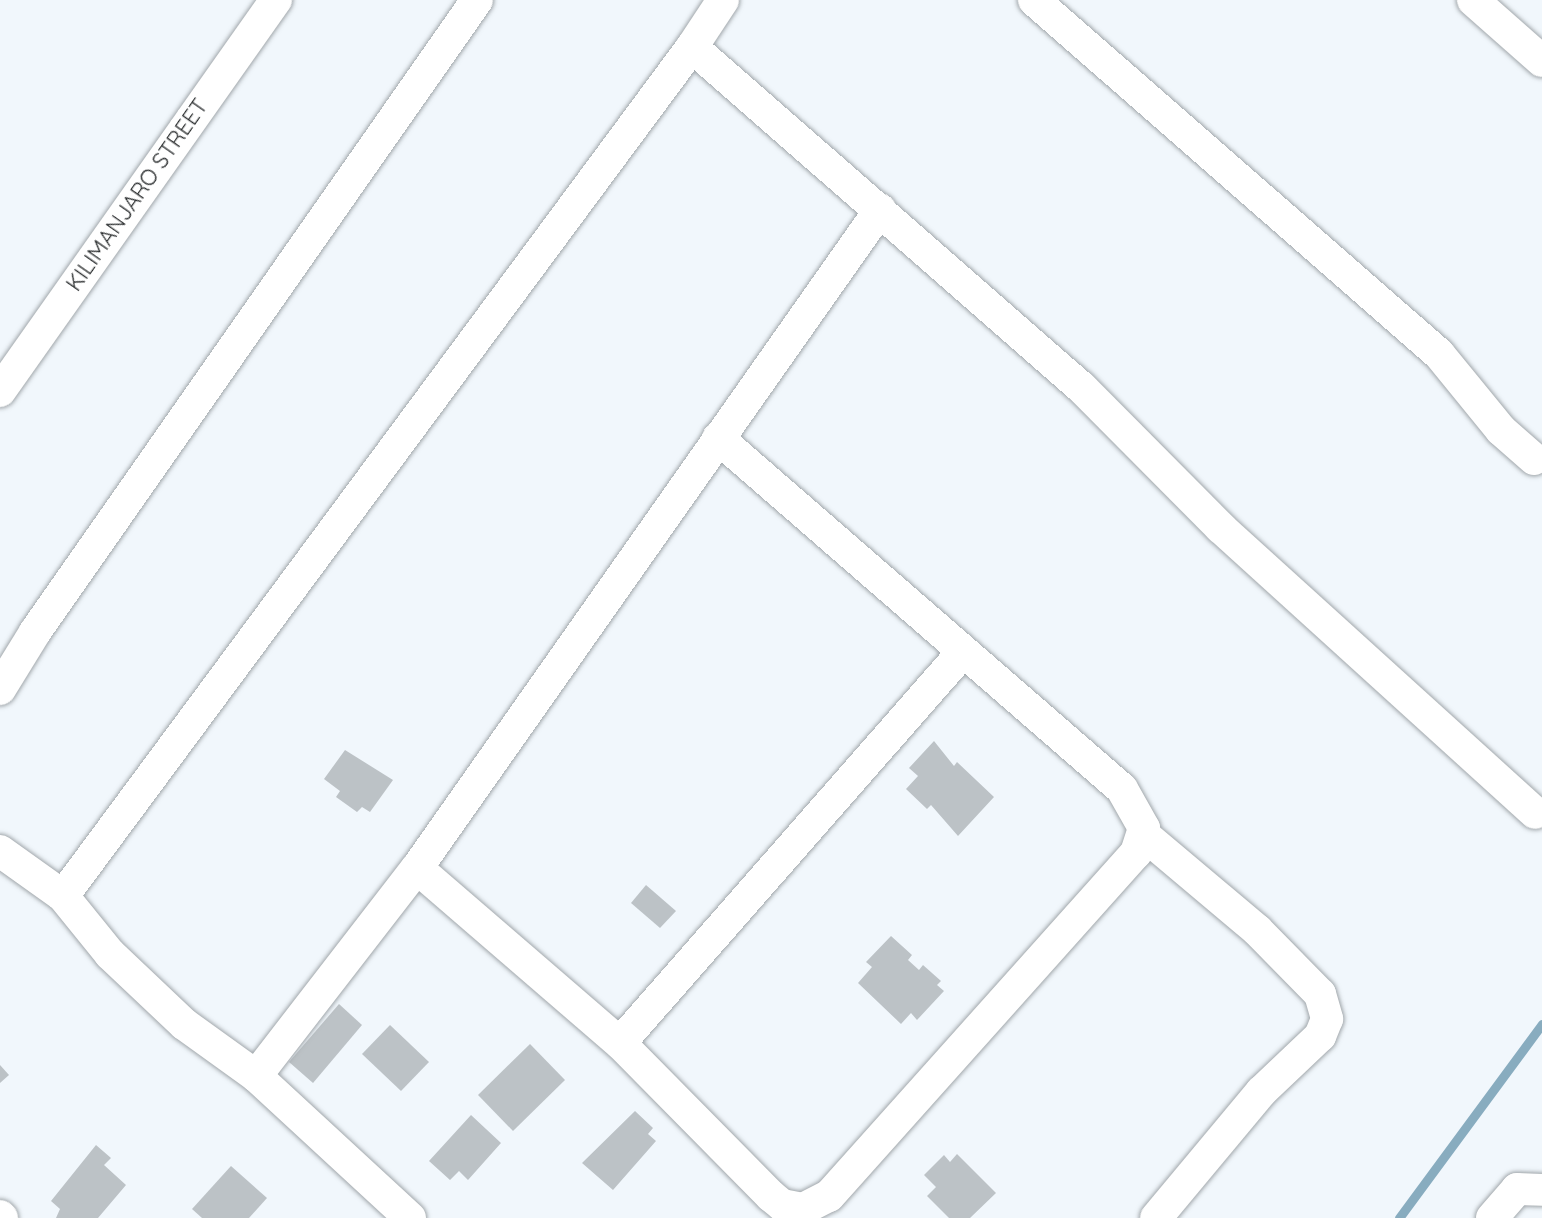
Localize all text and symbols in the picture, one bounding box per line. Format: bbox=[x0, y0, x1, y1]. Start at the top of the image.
street label: KILIMANJARO STREET bbox=[61, 94, 213, 296]

